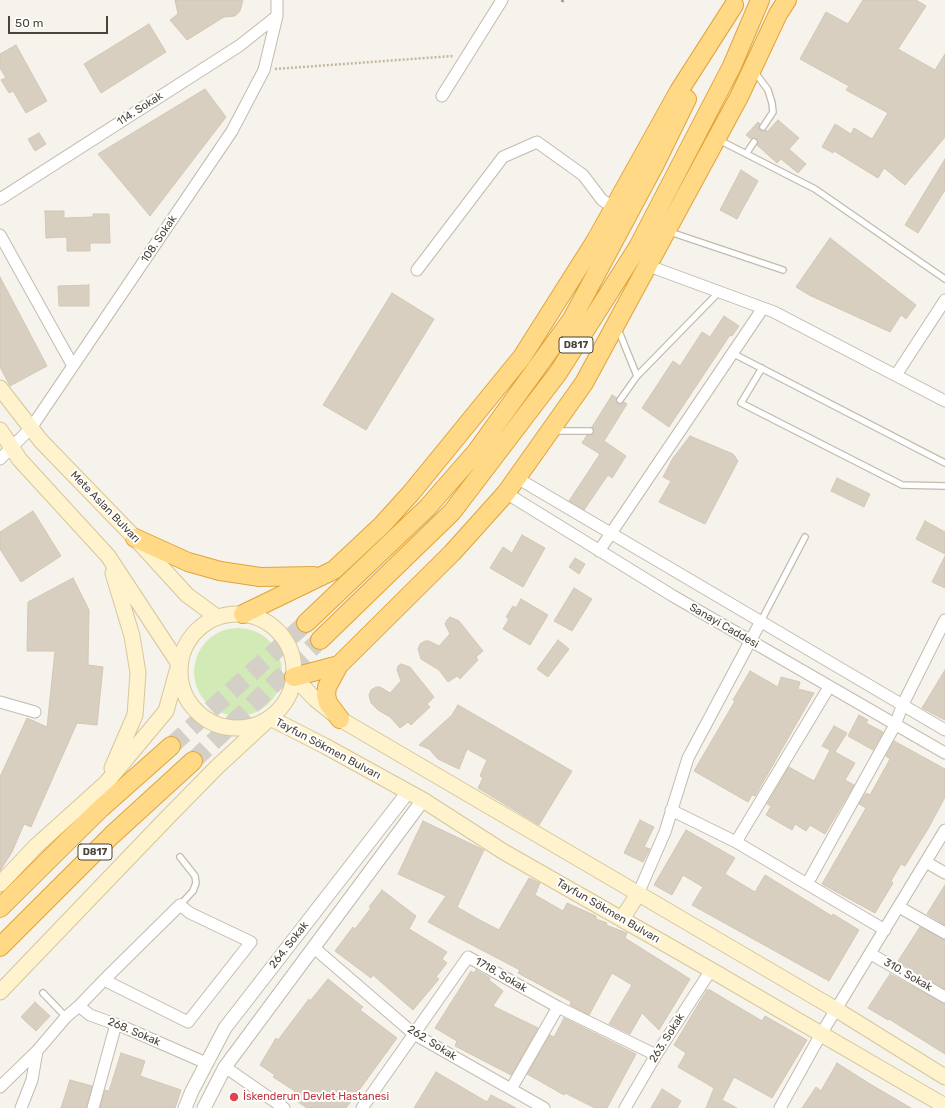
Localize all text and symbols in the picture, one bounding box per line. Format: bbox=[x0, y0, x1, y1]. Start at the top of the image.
scale bar bbox=[10, 8, 110, 34]
text: 50 m bbox=[15, 16, 43, 30]
street label: 114. Sokak bbox=[115, 89, 165, 129]
street label: 108. Sokak bbox=[138, 213, 180, 265]
road number: D817 bbox=[559, 337, 593, 353]
street label: Mete Aslan Bulvarı bbox=[67, 468, 143, 546]
street label: Sanayi Caddesi bbox=[687, 601, 761, 651]
street label: Tayfun Sökmen Bulvarı bbox=[273, 716, 383, 782]
road number: D817 bbox=[78, 844, 112, 860]
street label: Tayfun Sökmen Bulvarı bbox=[554, 876, 662, 946]
street label: 264. Sokak bbox=[267, 919, 311, 971]
street label: 1718. Sokak bbox=[473, 955, 529, 995]
street label: 310. Sokak bbox=[881, 956, 935, 994]
street label: 263. Sokak bbox=[647, 1011, 687, 1065]
street label: 268. Sokak bbox=[106, 1015, 162, 1049]
street label: 262. Sokak bbox=[405, 1023, 459, 1063]
place label: İskenderun Devlet Hastanesi bbox=[243, 1090, 389, 1104]
marker: İskenderun Devlet Hastanesi bbox=[228, 1091, 240, 1103]

